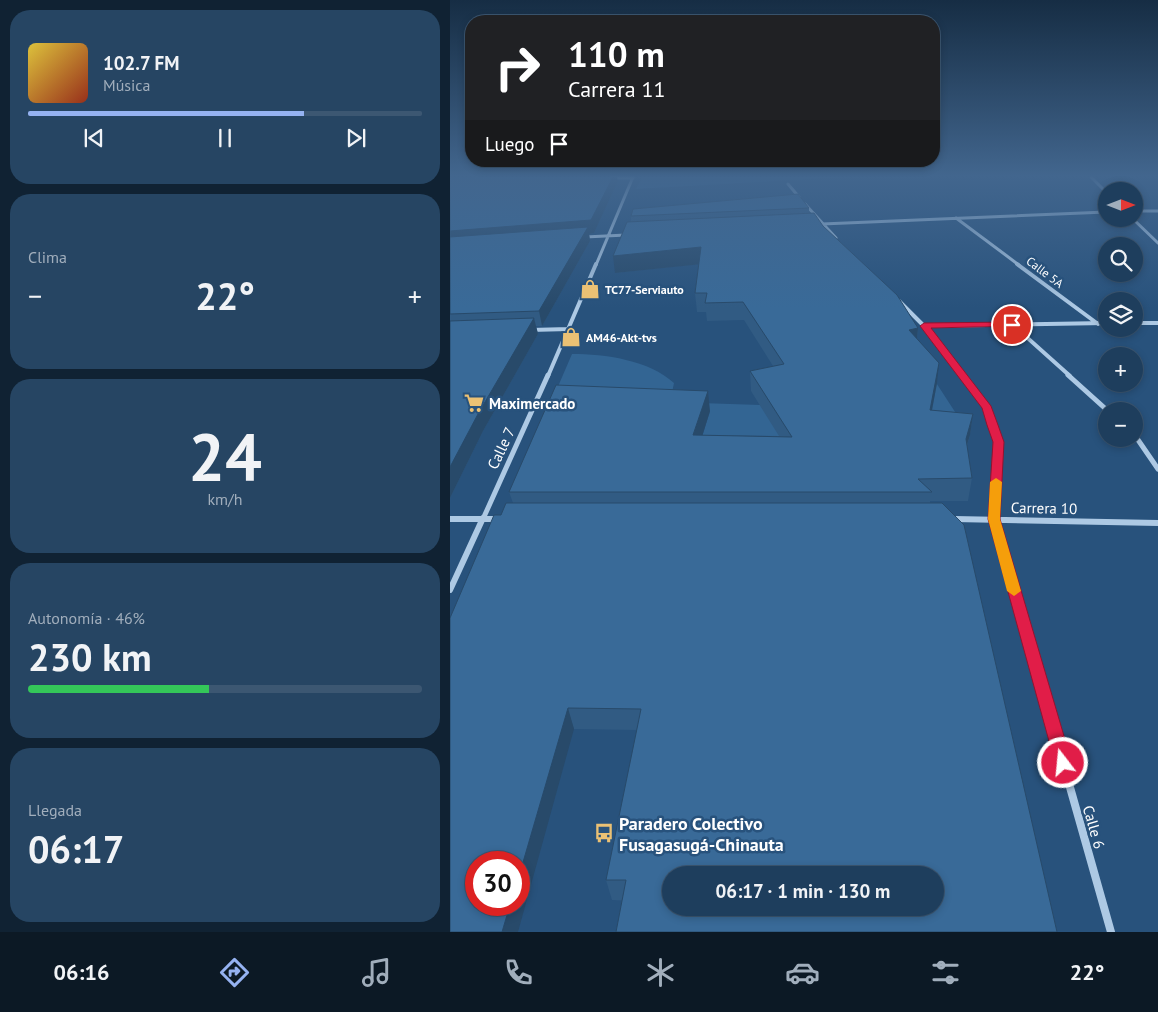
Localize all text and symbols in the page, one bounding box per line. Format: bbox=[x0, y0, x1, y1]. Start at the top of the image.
text: 110 m bbox=[568, 31, 665, 77]
icon: right bbox=[485, 35, 550, 100]
text: 102.7 FM bbox=[103, 51, 179, 75]
text: Música bbox=[103, 75, 150, 95]
text: Carrera 11 bbox=[568, 75, 665, 103]
icon: previous bbox=[80, 124, 108, 152]
icon: pause bbox=[211, 124, 239, 152]
icon: next bbox=[342, 124, 370, 152]
icon: arrive bbox=[545, 130, 573, 158]
text: Luego bbox=[485, 132, 535, 156]
north arrow bbox=[1098, 182, 1142, 228]
map controls bbox=[1098, 182, 1143, 447]
button: search bbox=[1098, 237, 1143, 282]
text: Clima bbox=[28, 247, 67, 267]
street label: Calle 5A bbox=[1024, 253, 1066, 291]
text: 22° bbox=[195, 271, 255, 320]
text: − bbox=[28, 277, 42, 314]
text: + bbox=[408, 277, 422, 314]
shop icon: TC77-Serviauto bbox=[579, 278, 601, 300]
place label: TC77-Serviauto bbox=[605, 282, 684, 297]
button: layers bbox=[1098, 292, 1143, 337]
pin bbox=[991, 304, 1033, 346]
icon: arrive bbox=[998, 311, 1026, 339]
shop icon: AM46-Akt-tvs bbox=[560, 326, 582, 348]
place label: AM46-Akt-tvs bbox=[586, 330, 657, 345]
button: + bbox=[1098, 347, 1143, 392]
supermarket icon: Maximercado bbox=[463, 392, 485, 414]
place label: Maximercado bbox=[489, 394, 575, 413]
button: − bbox=[1098, 402, 1143, 447]
text: 24 bbox=[188, 414, 262, 498]
street label: Calle 7 bbox=[483, 424, 519, 472]
text: km/h bbox=[207, 489, 243, 509]
street label: Carrera 10 bbox=[1011, 498, 1077, 518]
text: Autonomía · 46% bbox=[28, 608, 145, 628]
text: 230 km bbox=[28, 632, 152, 681]
position arrow bbox=[1036, 736, 1088, 788]
text: Llegada bbox=[28, 800, 82, 820]
street label: Calle 6 bbox=[1079, 803, 1109, 851]
place label: Paradero Colectivo Fusagasugá-Chinauta bbox=[619, 812, 784, 856]
bus stop icon: Paradero Colectivo Fusagasugá-Chinauta bbox=[593, 822, 615, 844]
text: 06:17 bbox=[28, 824, 124, 873]
speed limit sign: 30 bbox=[465, 851, 530, 916]
text: 06:17 · 1 min · 130 m bbox=[716, 879, 890, 903]
icon: directions bbox=[217, 955, 252, 990]
icon: music bbox=[359, 955, 394, 990]
icon: phone bbox=[501, 955, 536, 990]
icon: climate bbox=[643, 955, 678, 990]
icon: car bbox=[785, 955, 820, 990]
icon: filters bbox=[928, 955, 963, 990]
text: 06:16 bbox=[54, 958, 109, 986]
text: 22° bbox=[1070, 958, 1104, 986]

